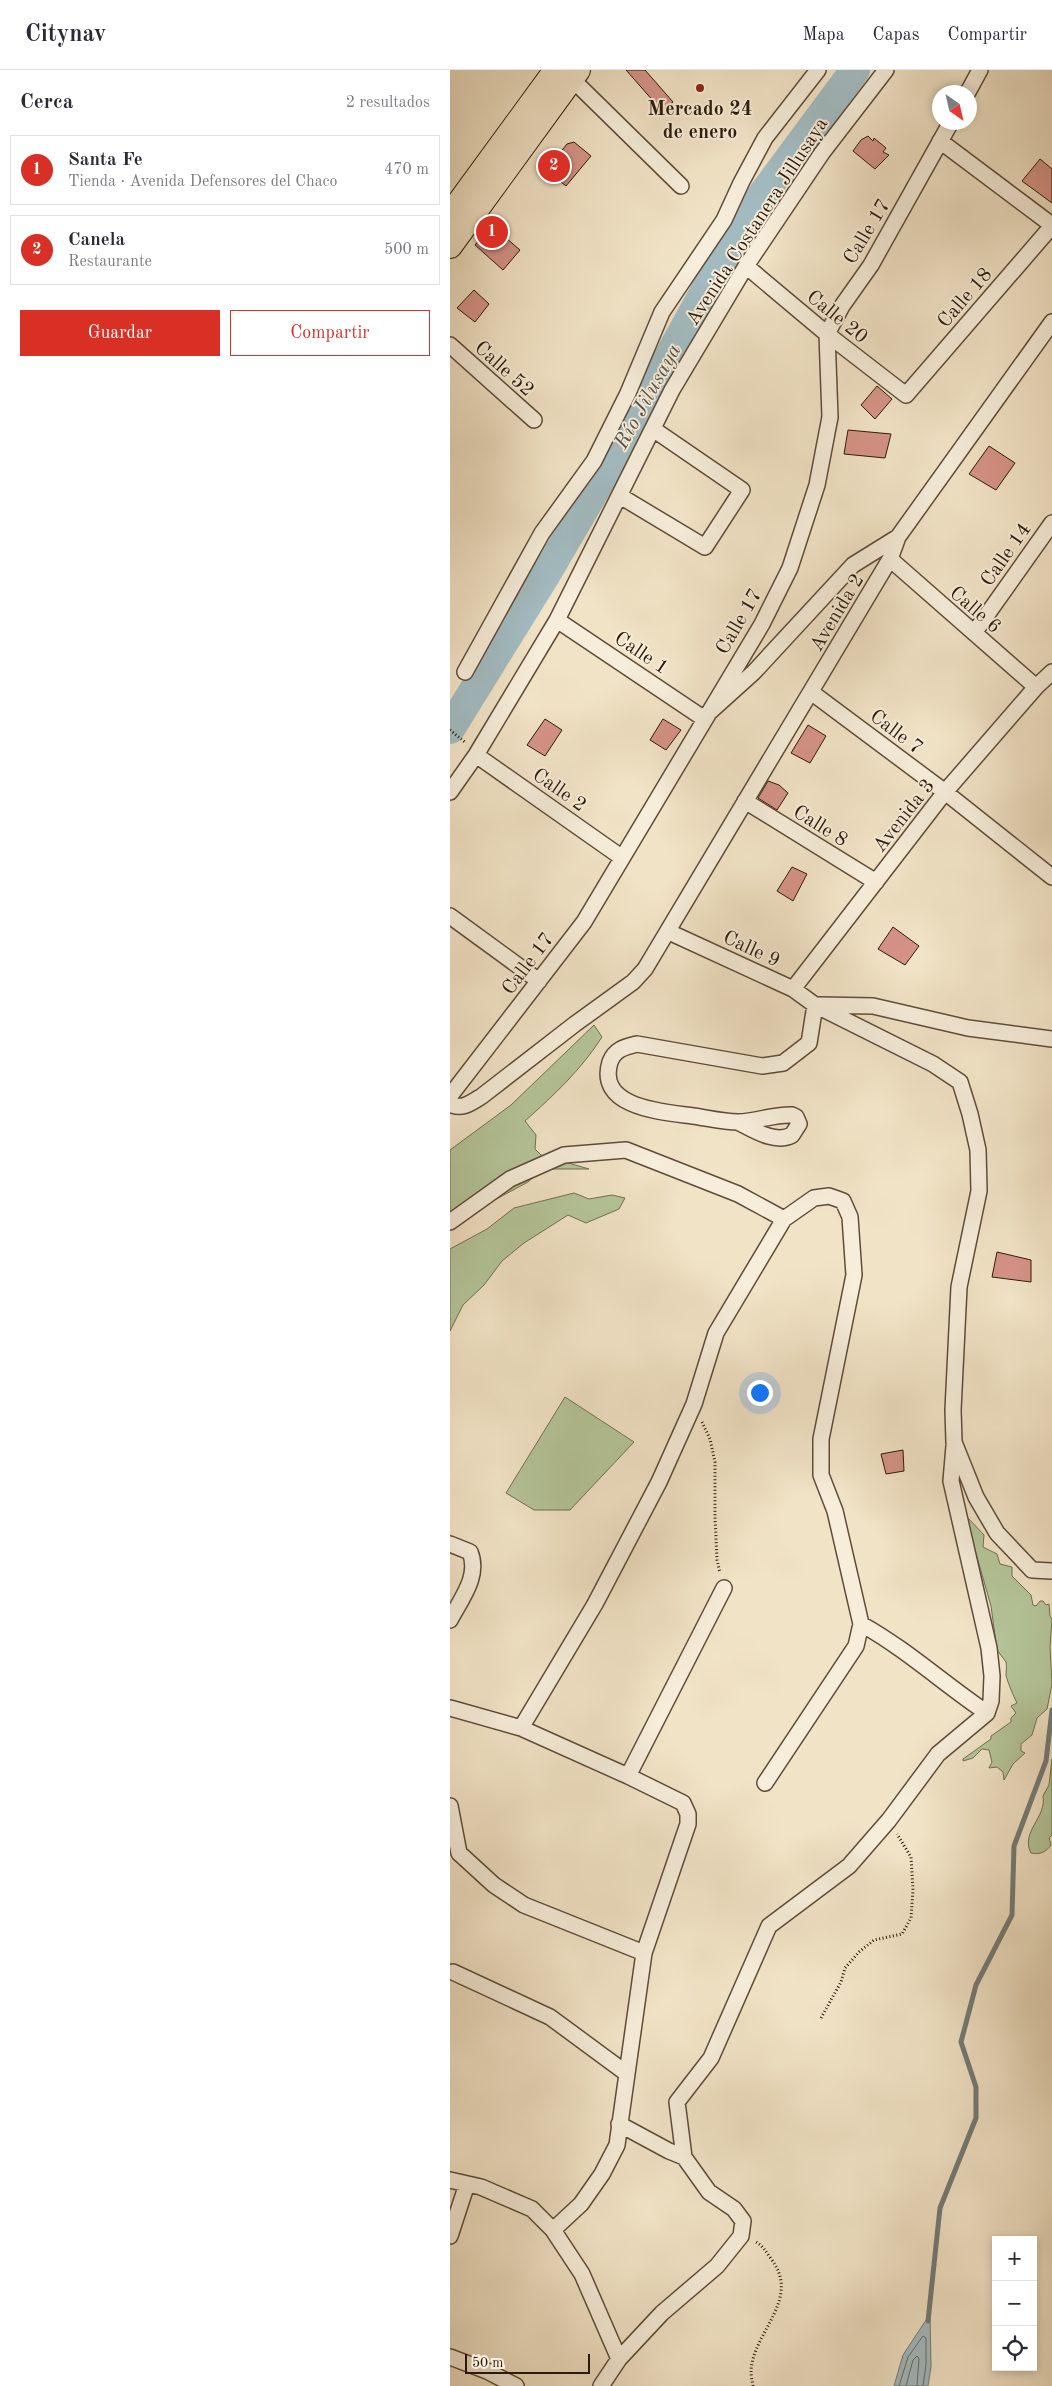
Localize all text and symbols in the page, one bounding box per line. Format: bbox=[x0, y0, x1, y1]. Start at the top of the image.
text: Citynav bbox=[25, 23, 106, 47]
text: Mapa bbox=[802, 26, 845, 44]
text: Capas bbox=[873, 26, 920, 44]
text: Compartir bbox=[948, 26, 1027, 44]
marker: Mercado 24 de enero bbox=[694, 82, 706, 94]
north arrow bbox=[932, 85, 977, 130]
text: Cerca bbox=[20, 92, 73, 113]
text: 2 resultados bbox=[346, 95, 430, 111]
place label: Mercado 24 de enero bbox=[647, 100, 753, 143]
street label: Avenida Costanera Jillusaya bbox=[683, 115, 832, 330]
pin: 2 bbox=[538, 147, 570, 185]
text: Santa Fe bbox=[68, 151, 143, 170]
text: 1 bbox=[32, 162, 42, 178]
text: 470 m bbox=[384, 162, 429, 178]
text: Tienda · Avenida Defensores del Chaco bbox=[68, 174, 338, 190]
street label: Calle 17 bbox=[841, 196, 895, 268]
pin: 1 bbox=[476, 213, 508, 251]
text: Canela bbox=[68, 231, 125, 250]
text: 2 bbox=[32, 242, 42, 258]
text: 500 m bbox=[384, 242, 429, 258]
text: Restaurante bbox=[68, 254, 152, 270]
street label: Calle 18 bbox=[934, 265, 997, 332]
street label: Calle 20 bbox=[802, 287, 871, 348]
button: Guardar bbox=[20, 310, 220, 356]
button: Compartir bbox=[230, 310, 430, 356]
street label: Calle 52 bbox=[470, 338, 537, 401]
water label: Río Jilusaya bbox=[610, 341, 686, 454]
street label: Calle 14 bbox=[978, 520, 1036, 590]
street label: Avenida 2 bbox=[807, 571, 869, 655]
street label: Calle 6 bbox=[945, 583, 1004, 638]
street label: Calle 17 bbox=[713, 586, 766, 658]
street label: Calle 1 bbox=[610, 628, 672, 679]
street label: Calle 7 bbox=[866, 706, 926, 759]
street label: Calle 2 bbox=[528, 765, 589, 816]
street label: Avenida 3 bbox=[870, 776, 939, 856]
street label: Calle 8 bbox=[789, 802, 851, 851]
street label: Calle 9 bbox=[720, 928, 783, 972]
street label: Calle 17 bbox=[499, 929, 558, 999]
your location bbox=[747, 1380, 773, 1406]
map controls bbox=[992, 2236, 1037, 2371]
button: + bbox=[992, 2236, 1037, 2281]
button: − bbox=[992, 2281, 1037, 2326]
button: locate bbox=[992, 2326, 1037, 2371]
scale bar bbox=[465, 2351, 590, 2374]
text: 50 m bbox=[472, 2356, 503, 2370]

